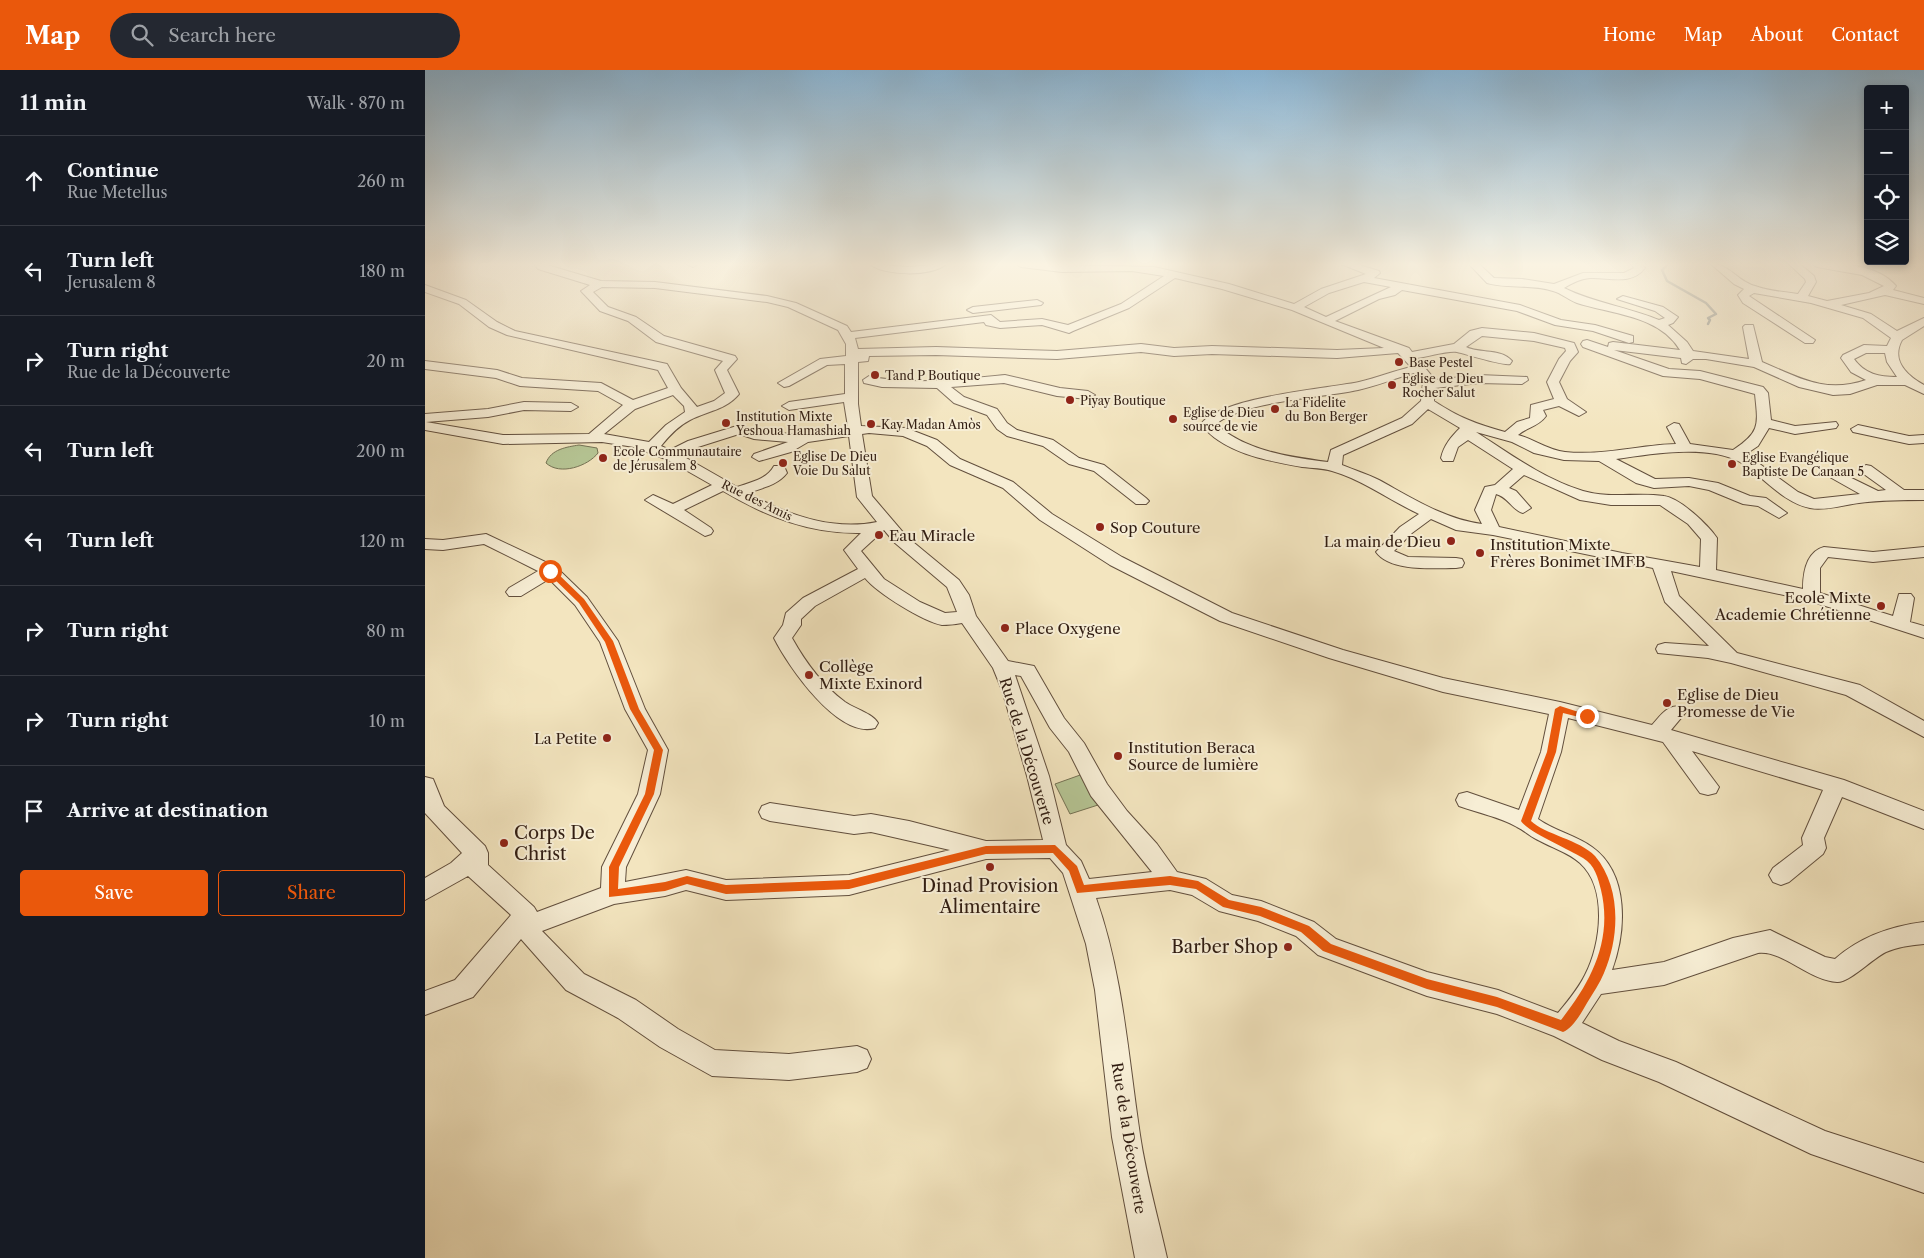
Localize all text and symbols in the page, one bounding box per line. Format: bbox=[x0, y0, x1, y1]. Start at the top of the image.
search box bbox=[110, 13, 460, 58]
text: Map bbox=[25, 21, 80, 50]
icon: search bbox=[128, 21, 156, 49]
text: Search here bbox=[168, 24, 276, 47]
text: Home bbox=[1603, 24, 1656, 46]
text: Map bbox=[1684, 24, 1722, 46]
text: About bbox=[1750, 24, 1803, 46]
text: Contact bbox=[1831, 24, 1899, 46]
map controls bbox=[1864, 85, 1909, 265]
button: + bbox=[1864, 85, 1909, 130]
text: 11 min bbox=[20, 90, 87, 115]
text: Walk · 870 m bbox=[307, 93, 405, 113]
button: − bbox=[1864, 130, 1909, 175]
text: Continue bbox=[67, 159, 159, 182]
icon: ahead bbox=[20, 167, 48, 195]
text: 260 m bbox=[357, 171, 405, 191]
button: locate bbox=[1864, 175, 1909, 220]
text: Rue Metellus bbox=[67, 182, 167, 202]
button: layers bbox=[1864, 220, 1909, 265]
text: Turn left bbox=[67, 249, 154, 272]
icon: left bbox=[20, 257, 48, 285]
text: 180 m bbox=[359, 261, 405, 281]
text: Jerusalem 8 bbox=[67, 272, 156, 292]
text: Turn right bbox=[67, 339, 168, 362]
icon: right bbox=[20, 347, 48, 375]
text: 20 m bbox=[366, 351, 405, 371]
place label: Base Pestel bbox=[1409, 355, 1473, 370]
marker: Base Pestel bbox=[1393, 356, 1405, 368]
text: Rue de la Découverte bbox=[67, 362, 230, 382]
place label: Tand P Boutique bbox=[885, 368, 981, 383]
marker: Tand P Boutique bbox=[869, 369, 881, 381]
place label: Eglise de Dieu Rocher Salut bbox=[1402, 371, 1484, 400]
marker: Eglise de Dieu Rocher Salut bbox=[1386, 379, 1398, 391]
place label: Piyay Boutique bbox=[1080, 393, 1166, 408]
marker: Piyay Boutique bbox=[1064, 394, 1076, 406]
place label: La Fidelite du Bon Berger bbox=[1285, 395, 1368, 424]
marker: La Fidelite du Bon Berger bbox=[1269, 403, 1281, 415]
place label: Eglise de Dieu source de vie bbox=[1183, 405, 1265, 434]
place label: Institution Mixte Yeshoua Hamashiah bbox=[735, 409, 851, 438]
marker: Eglise de Dieu source de vie bbox=[1167, 413, 1179, 425]
marker: Institution Mixte Yeshoua Hamashiah bbox=[720, 417, 732, 429]
place label: Kay Madan Amòs bbox=[881, 417, 981, 432]
marker: Kay Madan Amòs bbox=[865, 418, 877, 430]
icon: left bbox=[20, 437, 48, 465]
text: Turn left bbox=[67, 439, 154, 462]
text: 200 m bbox=[356, 441, 405, 461]
place label: Ecole Communautaire de Jérusalem 8 bbox=[613, 444, 742, 473]
place label: Eglise De Dieu Voie Du Salut bbox=[792, 449, 878, 478]
place label: Eglise Evangélique Baptiste De Canaan 5 bbox=[1742, 450, 1864, 479]
marker: Ecole Communautaire de Jérusalem 8 bbox=[597, 452, 609, 464]
marker: Eglise De Dieu Voie Du Salut bbox=[777, 457, 789, 469]
marker: Eglise Evangélique Baptiste De Canaan 5 bbox=[1726, 458, 1738, 470]
street label: Rue des Amis bbox=[719, 476, 795, 524]
place label: Sop Couture bbox=[1110, 518, 1201, 537]
marker: Sop Couture bbox=[1094, 521, 1106, 533]
place label: Eau Miracle bbox=[889, 526, 975, 545]
icon: left bbox=[20, 527, 48, 555]
text: Turn left bbox=[67, 529, 154, 552]
marker: Eau Miracle bbox=[873, 529, 885, 541]
text: 120 m bbox=[360, 531, 405, 551]
place label: La main de Dieu bbox=[1324, 532, 1441, 551]
marker: La main de Dieu bbox=[1445, 535, 1457, 547]
place label: Institution Mixte Frères Bonimet IMFB bbox=[1490, 535, 1646, 571]
marker: Institution Mixte Frères Bonimet IMFB bbox=[1474, 547, 1486, 559]
route start bbox=[539, 560, 562, 583]
place label: Ecole Mixte Academie Chrétienne bbox=[1714, 588, 1871, 624]
marker: Ecole Mixte Academie Chrétienne bbox=[1875, 600, 1887, 612]
icon: right bbox=[20, 617, 48, 645]
text: Turn right bbox=[67, 619, 168, 642]
place label: Place Oxygene bbox=[1015, 619, 1121, 638]
text: 80 m bbox=[366, 621, 405, 641]
marker: Place Oxygene bbox=[999, 622, 1011, 634]
place label: Collège Mixte Exinord bbox=[819, 657, 923, 693]
marker: Collège Mixte Exinord bbox=[803, 669, 815, 681]
street label: Rue de la Découverte bbox=[996, 675, 1058, 827]
place label: Eglise de Dieu Promesse de Vie bbox=[1677, 685, 1795, 721]
marker: Eglise de Dieu Promesse de Vie bbox=[1661, 697, 1673, 709]
route end bbox=[1576, 705, 1599, 728]
icon: right bbox=[20, 707, 48, 735]
text: Turn right bbox=[67, 709, 168, 732]
text: 10 m bbox=[369, 711, 405, 731]
place label: La Petite bbox=[534, 729, 597, 748]
marker: La Petite bbox=[601, 732, 613, 744]
place label: Institution Beraca Source de lumière bbox=[1128, 738, 1259, 774]
marker: Institution Beraca Source de lumière bbox=[1112, 750, 1124, 762]
icon: arrive bbox=[20, 797, 48, 825]
text: Arrive at destination bbox=[67, 799, 268, 822]
place label: Corps De Christ bbox=[514, 822, 595, 865]
marker: Corps De Christ bbox=[498, 837, 510, 849]
marker: Dinad Provision Alimentaire bbox=[984, 861, 996, 873]
button: Save bbox=[20, 870, 208, 916]
button: Share bbox=[218, 870, 405, 916]
place label: Dinad Provision Alimentaire bbox=[921, 875, 1059, 918]
place label: Barber Shop bbox=[1171, 936, 1278, 958]
marker: Barber Shop bbox=[1282, 941, 1294, 953]
street label: Rue de la Découverte bbox=[1108, 1061, 1150, 1215]

